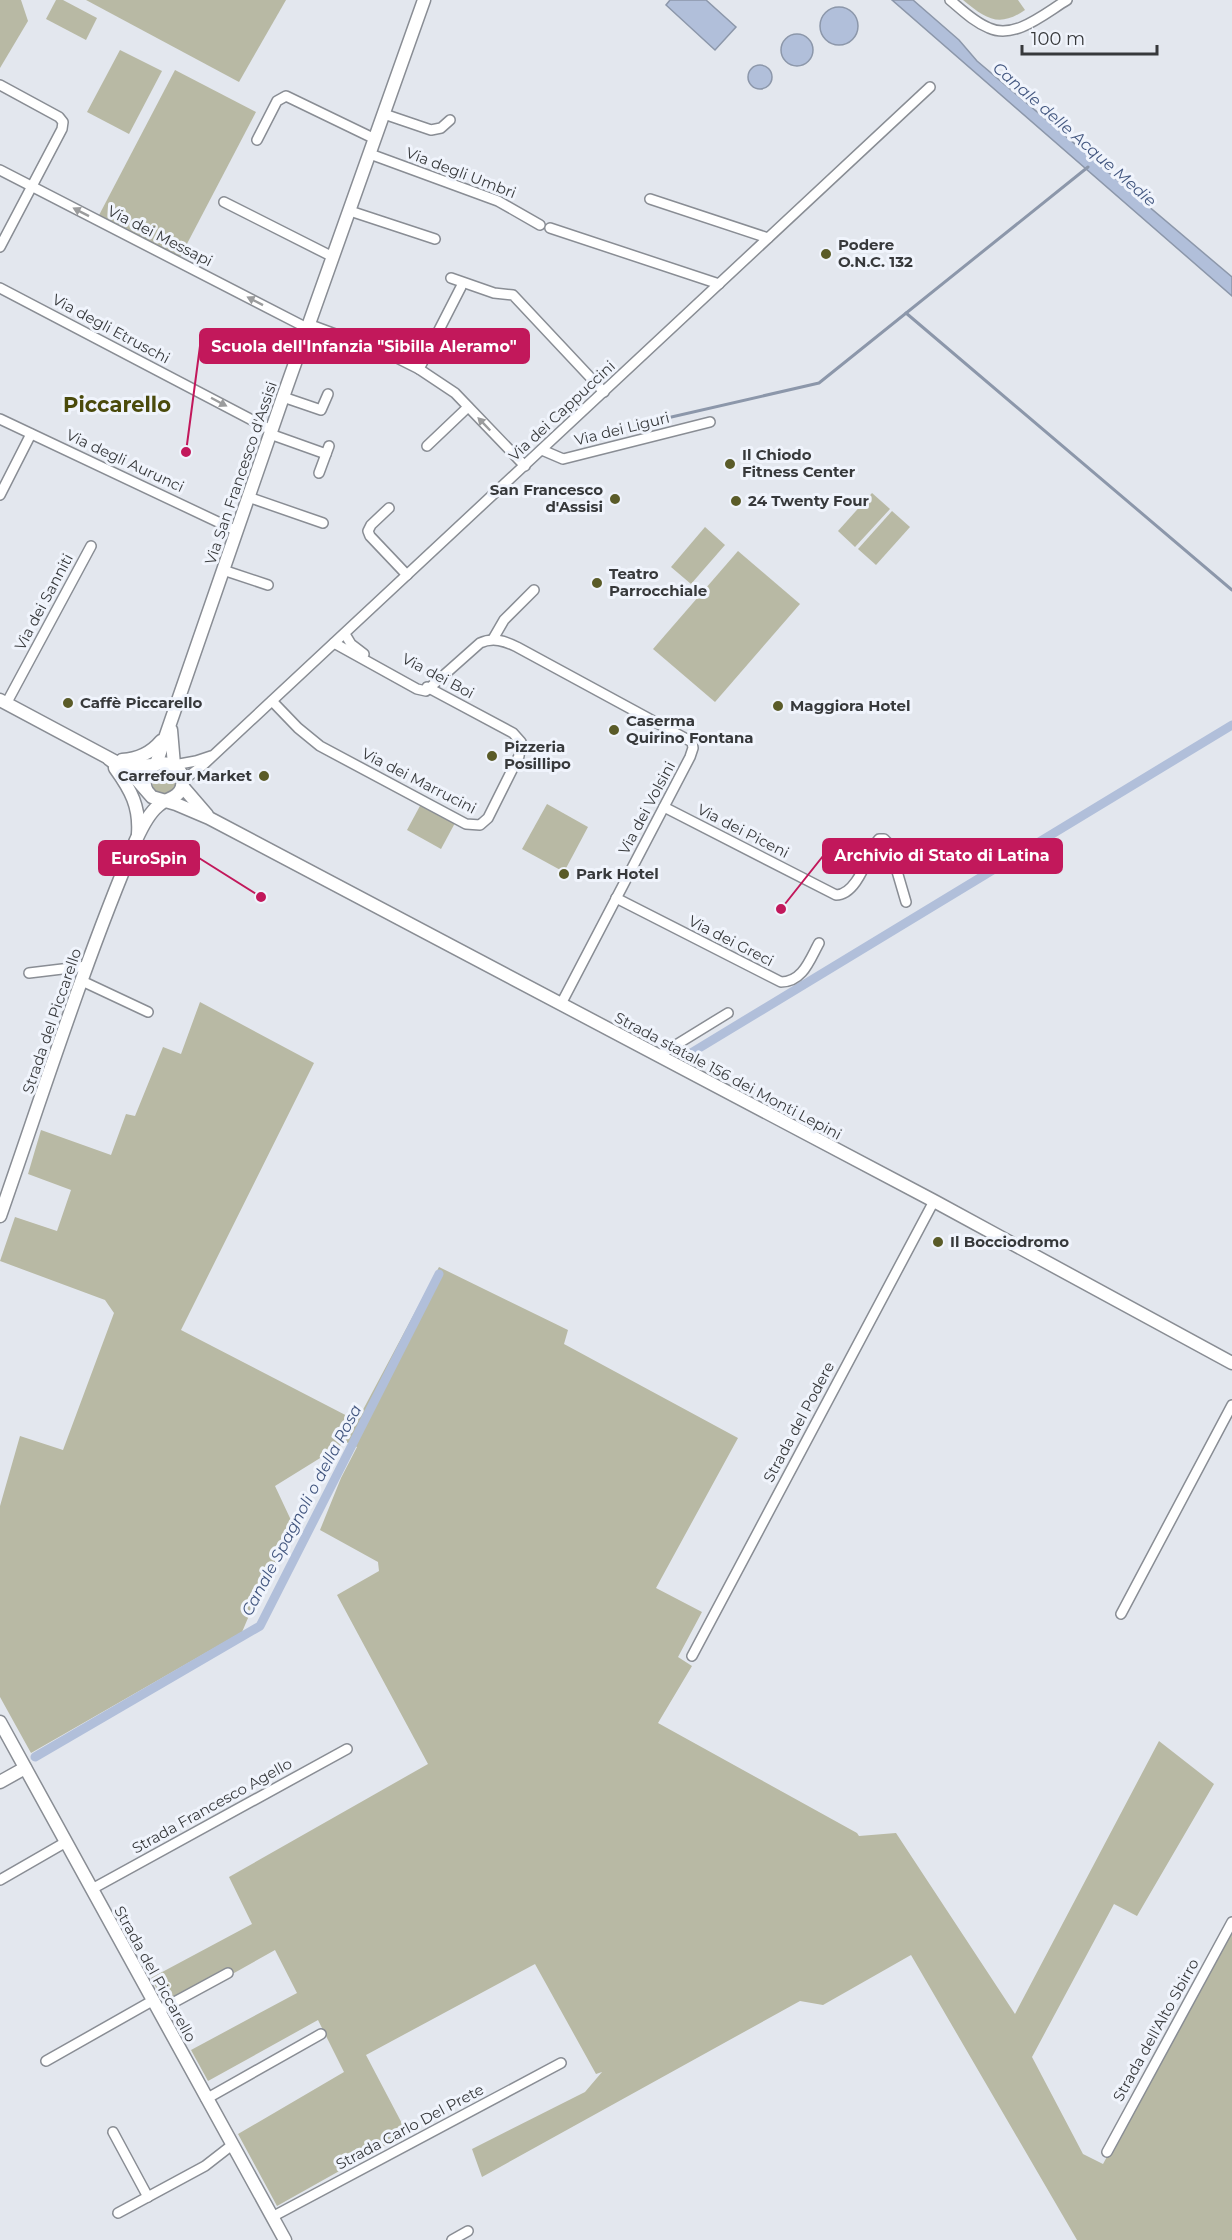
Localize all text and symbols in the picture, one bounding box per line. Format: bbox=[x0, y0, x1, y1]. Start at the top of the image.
scale bar bbox=[1022, 18, 1157, 56]
text: 100 m bbox=[1031, 28, 1085, 50]
water label: Canale delle Acque Medie bbox=[989, 58, 1160, 211]
street label: Via degli Umbri bbox=[403, 143, 519, 202]
street label: Via dei Messapi bbox=[105, 201, 216, 270]
one-way arrow bbox=[73, 208, 90, 217]
place label: Podere O.N.C. 132 bbox=[838, 235, 913, 271]
marker: Podere O.N.C. 132 bbox=[819, 247, 833, 261]
street label: Via degli Etruschi bbox=[49, 290, 173, 368]
one-way arrow bbox=[246, 296, 263, 306]
callout: Scuola dell'Infanzia "Sibilla Aleramo" bbox=[200, 329, 529, 363]
text: Scuola dell'Infanzia "Sibilla Aleramo" bbox=[211, 337, 517, 356]
street label: Via dei Cappuccini bbox=[504, 356, 619, 465]
street label: Via San Francesco d'Assisi bbox=[200, 379, 281, 567]
district label: Piccarello bbox=[63, 392, 171, 417]
one-way arrow bbox=[211, 398, 228, 407]
street label: Via dei Liguri bbox=[572, 408, 671, 450]
one-way arrow bbox=[478, 417, 492, 431]
street label: Via degli Aurunci bbox=[63, 425, 187, 496]
place label: Il Chiodo Fitness Center bbox=[742, 445, 856, 481]
marker: Il Chiodo Fitness Center bbox=[723, 457, 737, 471]
place label: San Francesco d'Assisi bbox=[490, 480, 603, 516]
place label: 24 Twenty Four bbox=[748, 491, 870, 510]
marker: San Francesco d'Assisi bbox=[608, 492, 622, 506]
marker: 24 Twenty Four bbox=[729, 494, 743, 508]
street label: Via dei Sanniti bbox=[10, 550, 77, 653]
place label: Teatro Parrocchiale bbox=[609, 564, 707, 600]
marker: Teatro Parrocchiale bbox=[590, 576, 604, 590]
street label: Via dei Boi bbox=[399, 649, 478, 702]
place label: Caffè Piccarello bbox=[80, 693, 203, 712]
marker: Caffè Piccarello bbox=[61, 696, 75, 710]
place label: Maggiora Hotel bbox=[790, 696, 911, 715]
marker: Maggiora Hotel bbox=[771, 699, 785, 713]
place label: Caserma Quirino Fontana bbox=[626, 711, 754, 747]
marker: Caserma Quirino Fontana bbox=[607, 723, 621, 737]
place label: Pizzeria Posillipo bbox=[504, 737, 571, 773]
street label: Via dei Marrucini bbox=[359, 744, 480, 818]
marker: Pizzeria Posillipo bbox=[485, 749, 499, 763]
street label: Via dei Volsini bbox=[614, 758, 679, 858]
place label: Carrefour Market bbox=[118, 766, 252, 785]
marker: Carrefour Market bbox=[257, 769, 271, 783]
street label: Via dei Piceni bbox=[694, 799, 792, 862]
callout: Archivio di Stato di Latina bbox=[823, 839, 1062, 873]
callout: EuroSpin bbox=[99, 841, 199, 875]
text: Archivio di Stato di Latina bbox=[833, 846, 1050, 865]
text: EuroSpin bbox=[111, 849, 187, 868]
place label: Park Hotel bbox=[576, 864, 659, 883]
marker: Park Hotel bbox=[557, 867, 571, 881]
street label: Via dei Greci bbox=[685, 911, 777, 970]
street label: Strada del Piccarello bbox=[18, 946, 85, 1096]
street label: Strada statale 156 dei Monti Lepini bbox=[611, 1007, 845, 1144]
place label: Il Bocciodromo bbox=[950, 1232, 1069, 1251]
marker: Il Bocciodromo bbox=[931, 1235, 945, 1249]
street label: Strada del Podere bbox=[759, 1358, 838, 1485]
water label: Canale Spagnoli o della Rosa bbox=[238, 1401, 365, 1619]
street label: Strada Francesco Agello bbox=[128, 1754, 295, 1858]
street label: Strada del Piccarello bbox=[110, 1902, 201, 2045]
street label: Strada dell'Alto Sbirro bbox=[1108, 1955, 1203, 2105]
street label: Strada Carlo Del Prete bbox=[333, 2079, 487, 2174]

